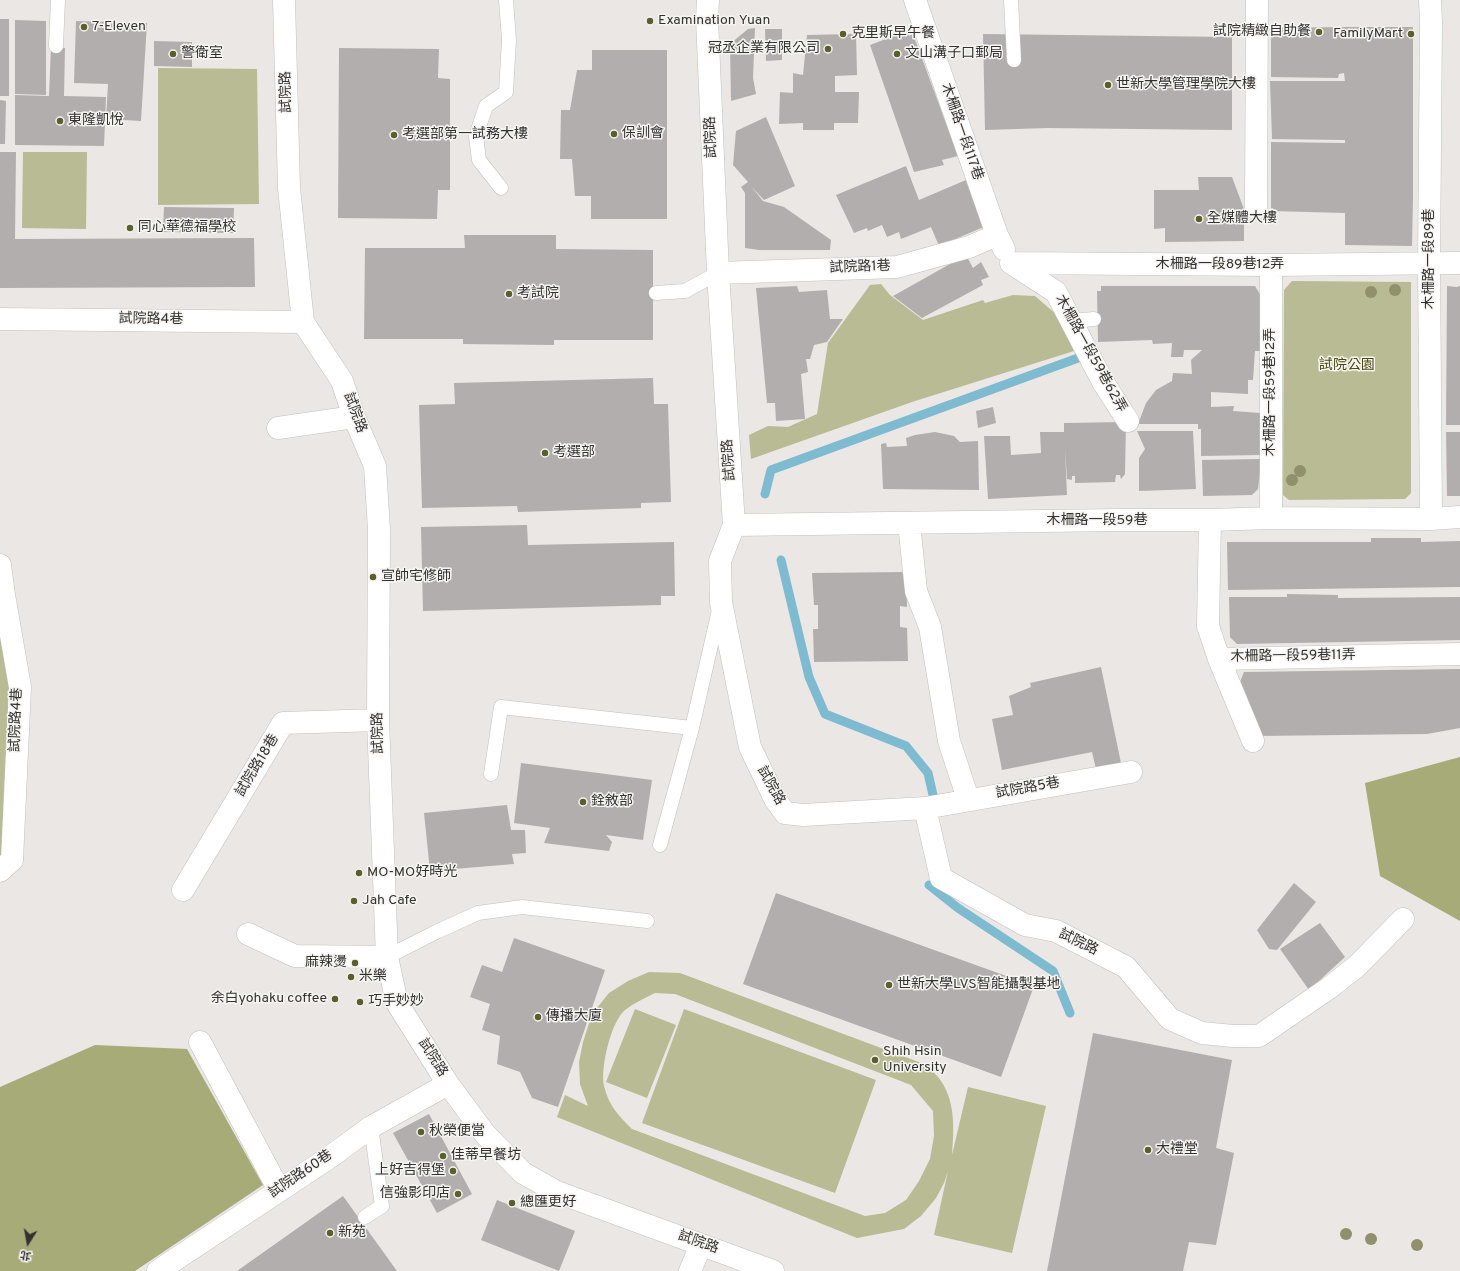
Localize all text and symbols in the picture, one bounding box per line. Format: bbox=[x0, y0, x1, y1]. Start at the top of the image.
place label: Examination Yuan bbox=[658, 13, 770, 29]
marker: Examination Yuan bbox=[645, 16, 655, 26]
place label: 7-Eleven bbox=[92, 19, 146, 35]
marker: 7-Eleven bbox=[79, 22, 89, 32]
place label: 試院精緻自助餐 bbox=[1213, 24, 1311, 40]
place label: 克里斯早午餐 bbox=[851, 26, 935, 42]
place label: FamilyMart bbox=[1333, 26, 1403, 42]
marker: 試院精緻自助餐 bbox=[1314, 27, 1324, 37]
marker: 克里斯早午餐 bbox=[838, 29, 848, 39]
marker: FamilyMart bbox=[1406, 29, 1416, 39]
place label: 冠丞企業有限公司 bbox=[708, 41, 820, 57]
marker: 冠丞企業有限公司 bbox=[823, 44, 833, 54]
place label: 警衛室 bbox=[181, 46, 223, 62]
place label: 文山溝子口郵局 bbox=[905, 46, 1003, 62]
marker: 警衛室 bbox=[168, 49, 178, 59]
marker: 文山溝子口郵局 bbox=[892, 49, 902, 59]
street label: 試院路 bbox=[278, 71, 296, 113]
place label: 世新大學管理學院大樓 bbox=[1116, 77, 1256, 93]
marker: 世新大學管理學院大樓 bbox=[1103, 80, 1113, 90]
street label: 木柵路一段117巷 bbox=[937, 81, 985, 183]
place label: 東隆凱悅 bbox=[68, 113, 124, 129]
marker: 東隆凱悅 bbox=[55, 116, 65, 126]
street label: 試院路 bbox=[703, 116, 721, 158]
place label: 保訓會 bbox=[622, 126, 664, 142]
place label: 考選部第一試務大樓 bbox=[402, 127, 528, 143]
marker: 保訓會 bbox=[609, 129, 619, 139]
marker: 考選部第一試務大樓 bbox=[389, 130, 399, 140]
street label: 木柵路一段89巷 bbox=[1422, 209, 1438, 309]
place label: 全媒體大樓 bbox=[1207, 211, 1277, 227]
marker: 全媒體大樓 bbox=[1194, 214, 1204, 224]
place label: 同心華德福學校 bbox=[138, 220, 236, 236]
marker: 同心華德福學校 bbox=[125, 223, 135, 233]
street label: 木柵路一段89巷12弄 bbox=[1156, 257, 1284, 273]
street label: 試院路1巷 bbox=[829, 259, 891, 277]
place label: 考試院 bbox=[517, 286, 559, 302]
marker: 考試院 bbox=[504, 289, 514, 299]
street label: 木柵路一段59巷62弄 bbox=[1051, 292, 1129, 416]
street label: 試院路4巷 bbox=[119, 311, 183, 329]
street label: 木柵路一段59巷12弄 bbox=[1263, 328, 1279, 456]
park label: 試院公園 bbox=[1319, 358, 1375, 374]
street label: 試院路 bbox=[339, 390, 369, 436]
street label: 試院路 bbox=[720, 438, 740, 482]
place label: 考選部 bbox=[553, 445, 595, 461]
marker: 考選部 bbox=[540, 448, 550, 458]
street label: 木柵路一段59巷 bbox=[1047, 513, 1147, 529]
place label: 宣帥宅修師 bbox=[381, 569, 451, 585]
marker: 宣帥宅修師 bbox=[368, 572, 378, 582]
street label: 木柵路一段59巷11弄 bbox=[1230, 648, 1356, 666]
street label: 試院路4巷 bbox=[7, 687, 27, 753]
street label: 試院路 bbox=[370, 712, 388, 754]
street label: 試院路18巷 bbox=[233, 732, 283, 800]
street label: 試院路 bbox=[752, 764, 788, 808]
street label: 試院路5巷 bbox=[995, 775, 1061, 803]
place label: 銓敘部 bbox=[591, 794, 633, 810]
marker: 銓敘部 bbox=[578, 797, 588, 807]
place label: MO-MO好時光 bbox=[367, 865, 457, 881]
marker: MO-MO好時光 bbox=[354, 868, 364, 878]
place label: Jah Cafe bbox=[362, 893, 416, 909]
marker: Jah Cafe bbox=[349, 896, 359, 906]
street label: 試院路 bbox=[1055, 926, 1101, 960]
place label: 麻辣燙 bbox=[305, 955, 347, 971]
marker: 麻辣燙 bbox=[350, 958, 360, 968]
place label: 米樂 bbox=[359, 969, 387, 985]
marker: 米樂 bbox=[346, 972, 356, 982]
place label: 世新大學LVS智能攝製基地 bbox=[897, 977, 1061, 993]
marker: 世新大學LVS智能攝製基地 bbox=[884, 980, 894, 990]
place label: 余白yohaku coffee bbox=[210, 991, 327, 1007]
marker: 余白yohaku coffee bbox=[330, 994, 340, 1004]
place label: 巧手妙妙 bbox=[368, 994, 424, 1010]
marker: 巧手妙妙 bbox=[355, 997, 365, 1007]
place label: 傳播大廈 bbox=[546, 1009, 602, 1025]
marker: 傳播大廈 bbox=[533, 1012, 543, 1022]
street label: 試院路 bbox=[414, 1036, 450, 1080]
place label: Shih Hsin University bbox=[883, 1044, 947, 1076]
marker: Shih Hsin University bbox=[870, 1055, 880, 1065]
place label: 秋榮便當 bbox=[429, 1124, 485, 1140]
marker: 秋榮便當 bbox=[416, 1127, 426, 1137]
place label: 大禮堂 bbox=[1156, 1142, 1198, 1158]
marker: 大禮堂 bbox=[1143, 1145, 1153, 1155]
street label: 試院路60巷 bbox=[266, 1148, 336, 1202]
place label: 佳蒂早餐坊 bbox=[451, 1148, 521, 1164]
marker: 佳蒂早餐坊 bbox=[438, 1151, 448, 1161]
place label: 上好吉得堡 bbox=[375, 1163, 445, 1179]
marker: 上好吉得堡 bbox=[448, 1166, 458, 1176]
place label: 信強影印店 bbox=[380, 1186, 450, 1202]
marker: 信強影印店 bbox=[453, 1189, 463, 1199]
place label: 總匯更好 bbox=[520, 1195, 576, 1211]
marker: 總匯更好 bbox=[507, 1198, 517, 1208]
north arrow bbox=[8, 1223, 48, 1263]
place label: 新苑 bbox=[338, 1225, 366, 1241]
marker: 新苑 bbox=[325, 1228, 335, 1238]
street label: 試院路 bbox=[675, 1228, 721, 1258]
text: 北 bbox=[19, 1247, 32, 1263]

